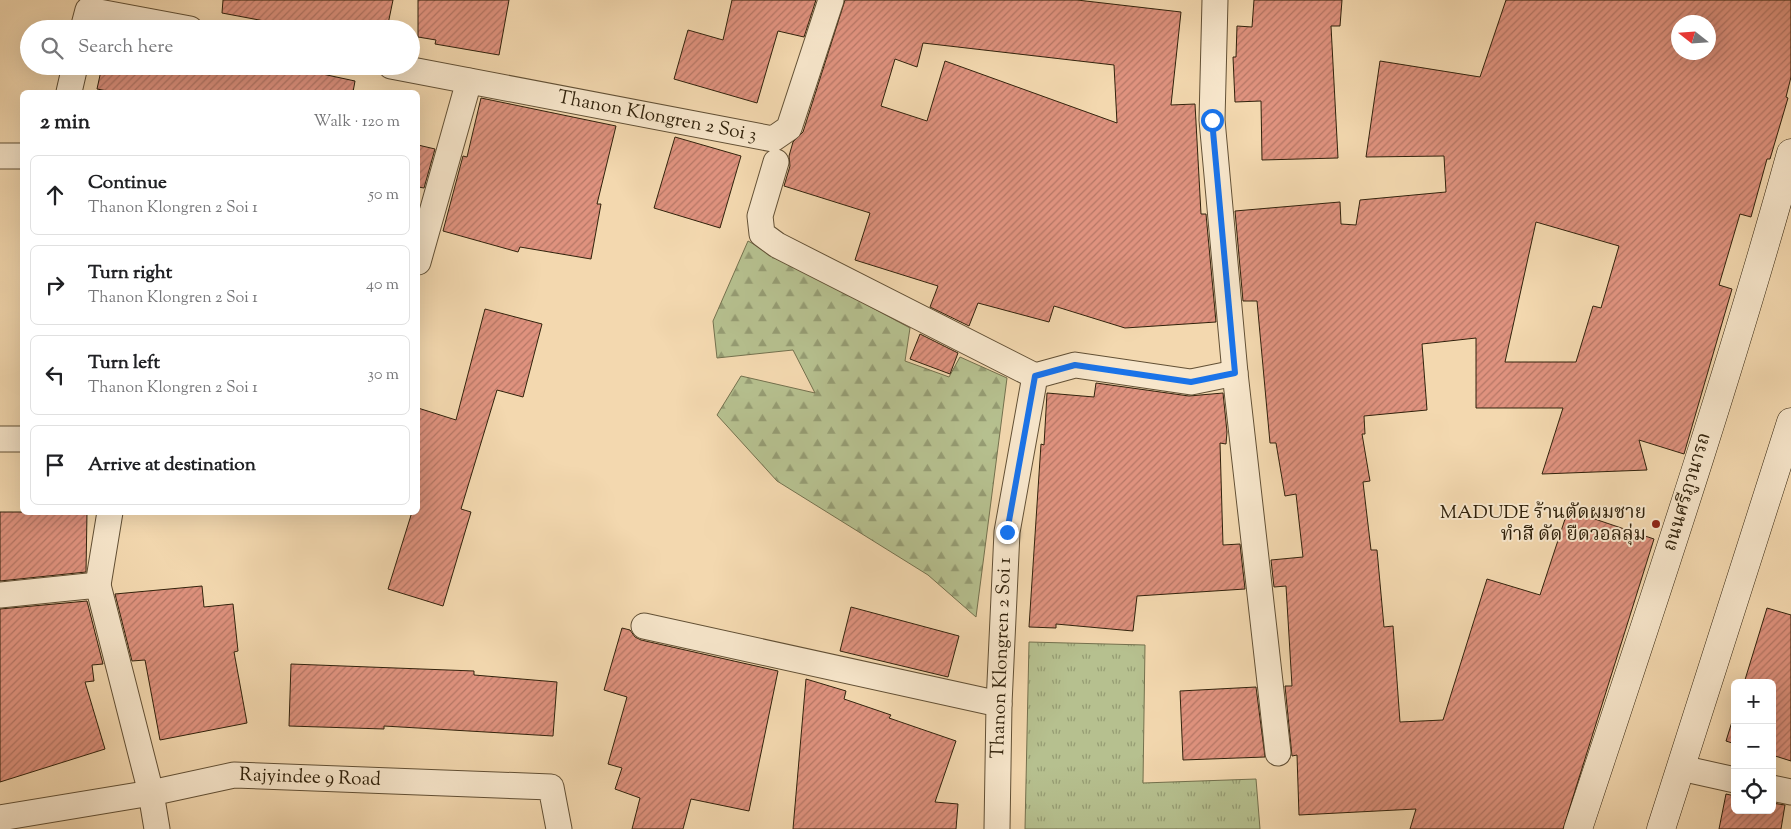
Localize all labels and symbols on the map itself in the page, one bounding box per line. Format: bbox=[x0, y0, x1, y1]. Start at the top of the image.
north arrow bbox=[1671, 15, 1716, 60]
street label: Thanon Klongren 2 Soi 3 bbox=[555, 84, 759, 150]
route start bbox=[1201, 109, 1224, 132]
street label: ถนนศรีภูวนารถ bbox=[1657, 429, 1719, 555]
place label: MADUDE ร้านตัดผมชาย ทำสี ดัด ยืดวอลลุ่ม bbox=[1440, 500, 1646, 549]
marker: MADUDE ร้านตัดผมชาย ทำสี ดัด ยืดวอลลุ่ม bbox=[1650, 518, 1662, 530]
route end bbox=[996, 521, 1019, 544]
street label: Thanon Klongren 2 Soi 1 bbox=[985, 556, 1019, 759]
street label: Rajyindee 9 Road bbox=[239, 762, 382, 794]

